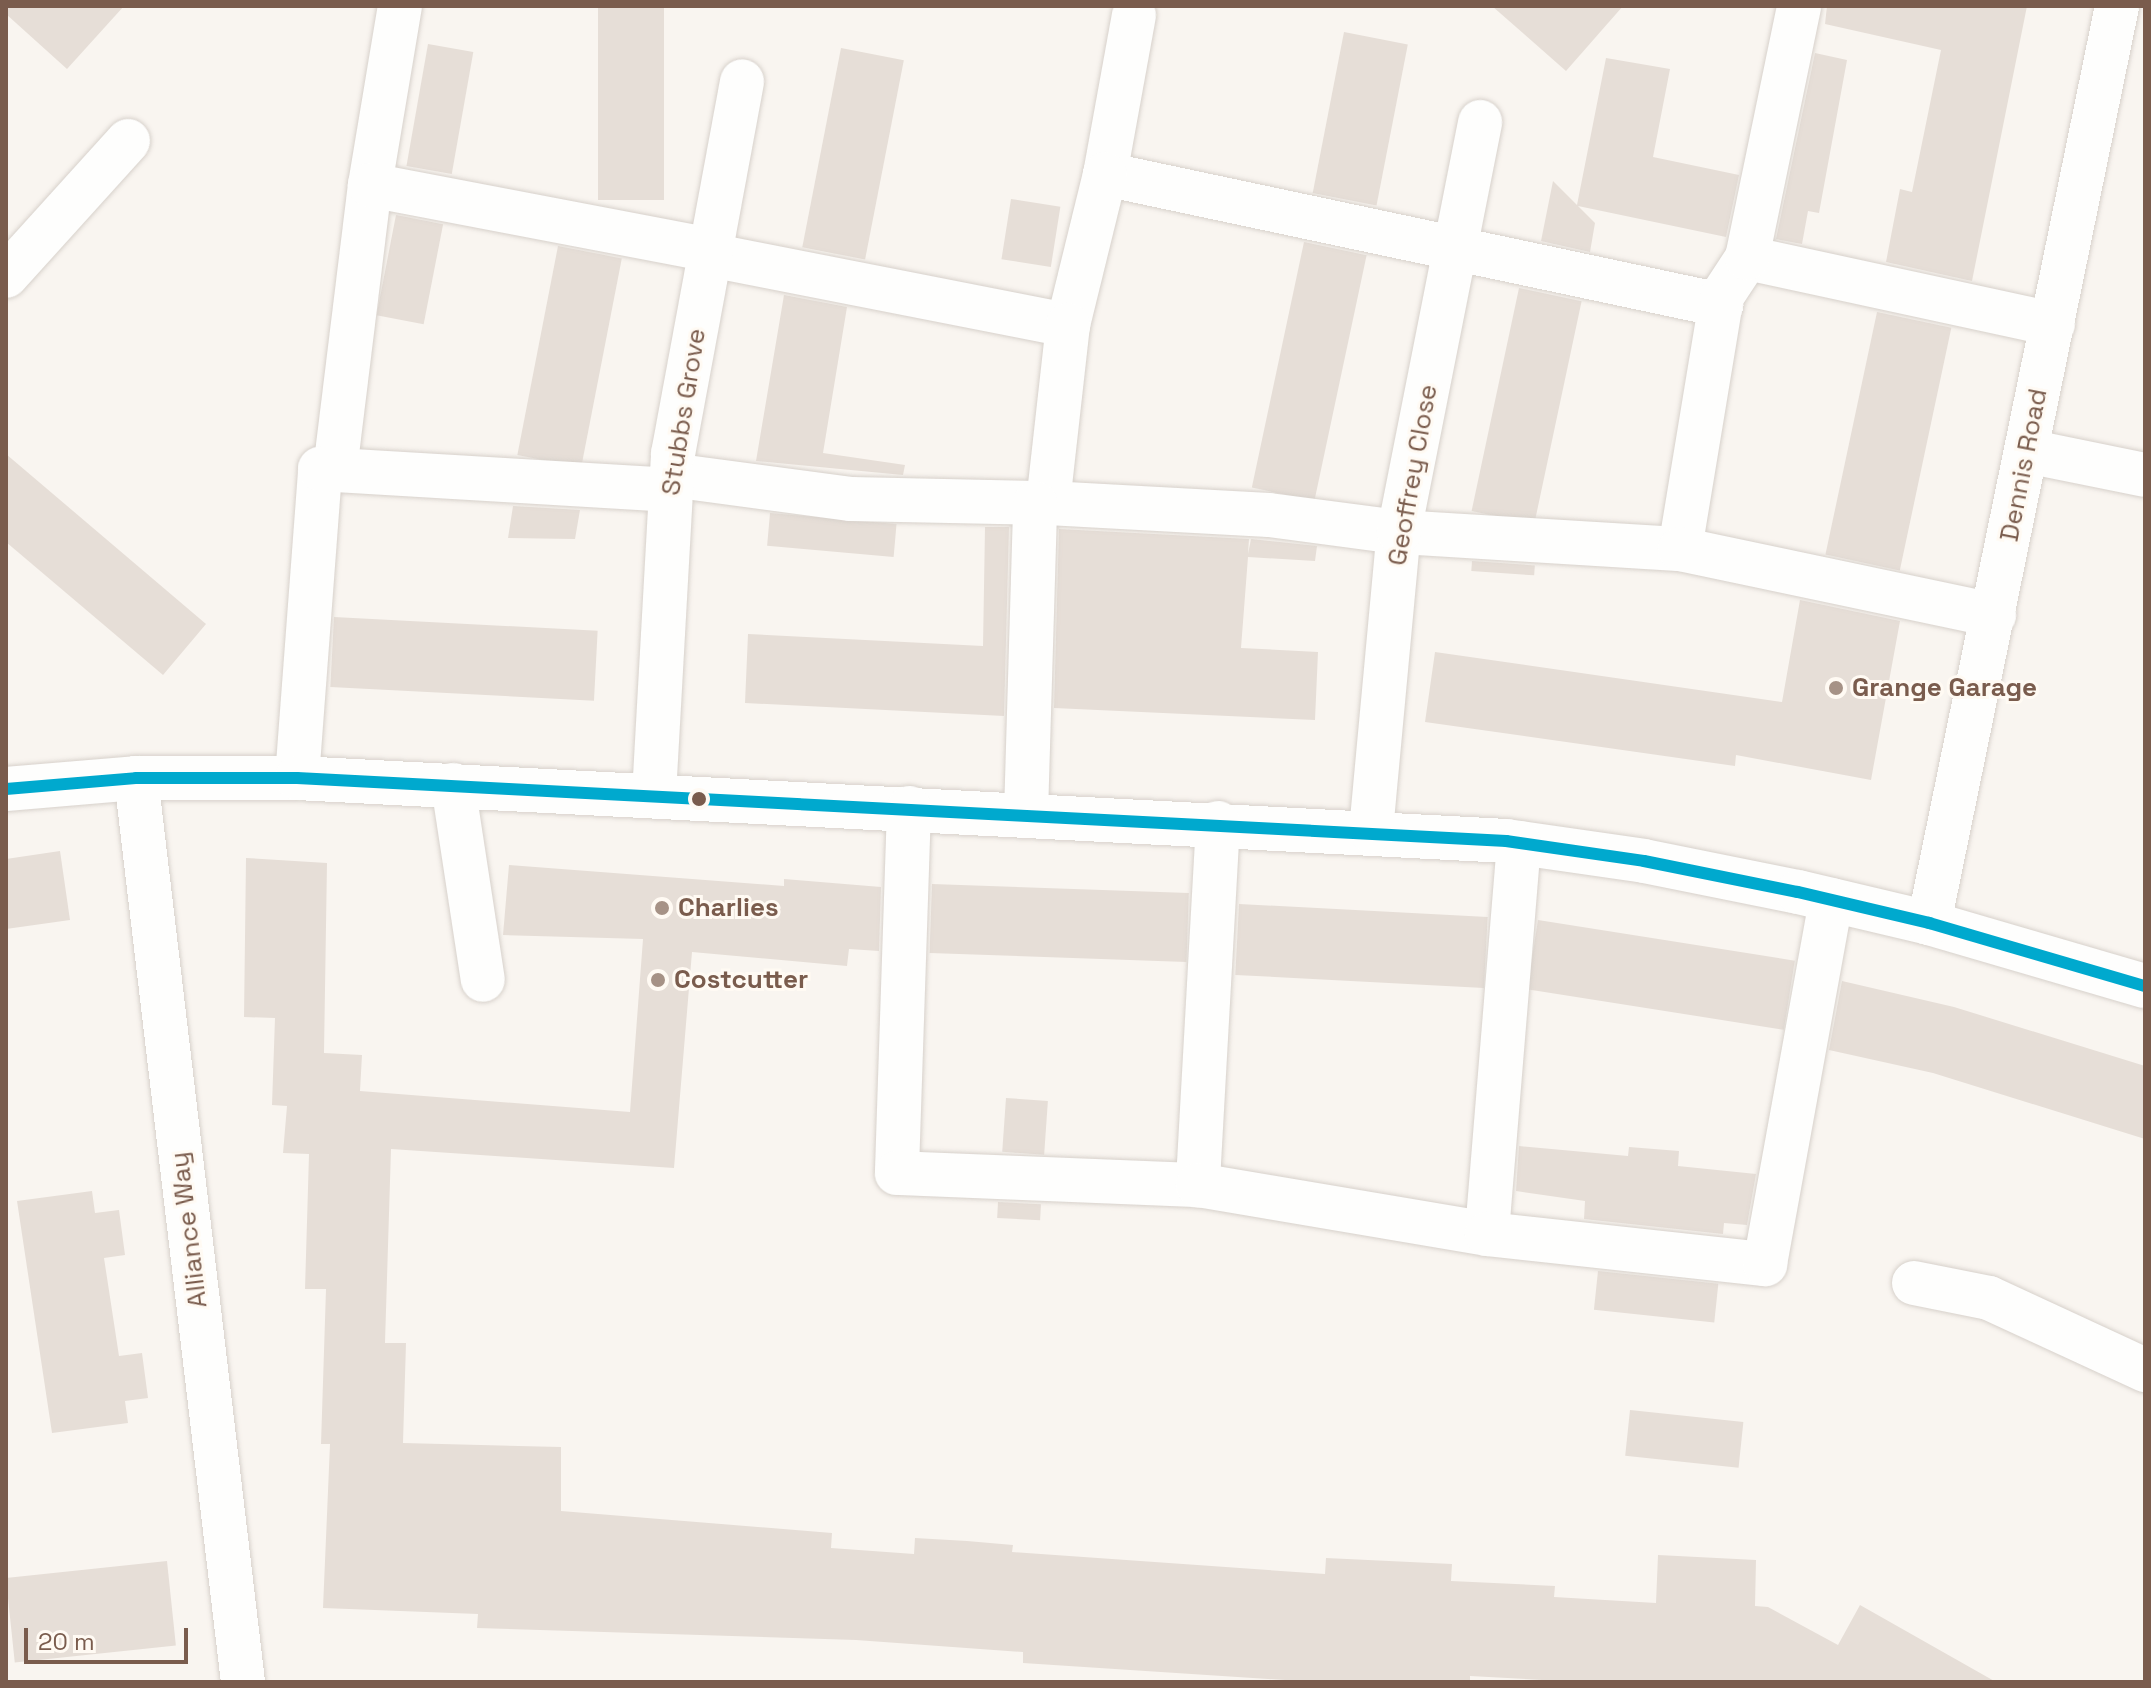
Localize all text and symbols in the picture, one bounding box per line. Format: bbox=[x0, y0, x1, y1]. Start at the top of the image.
street label: Stubbs Grove bbox=[655, 326, 713, 498]
street label: Geoffrey Close bbox=[1382, 382, 1444, 568]
street label: Dennis Road bbox=[1994, 386, 2054, 544]
place label: Grange Garage bbox=[1852, 672, 2037, 704]
marker: Grange Garage bbox=[1827, 679, 1845, 697]
unlabelled marker bbox=[691, 791, 707, 807]
place label: Charlies bbox=[678, 892, 779, 924]
marker: Charlies bbox=[653, 899, 671, 917]
place label: Costcutter bbox=[674, 964, 808, 996]
marker: Costcutter bbox=[649, 971, 667, 989]
street label: Alliance Way bbox=[164, 1150, 214, 1310]
scale bar bbox=[28, 1612, 192, 1662]
text: 20 m bbox=[38, 1626, 95, 1657]

